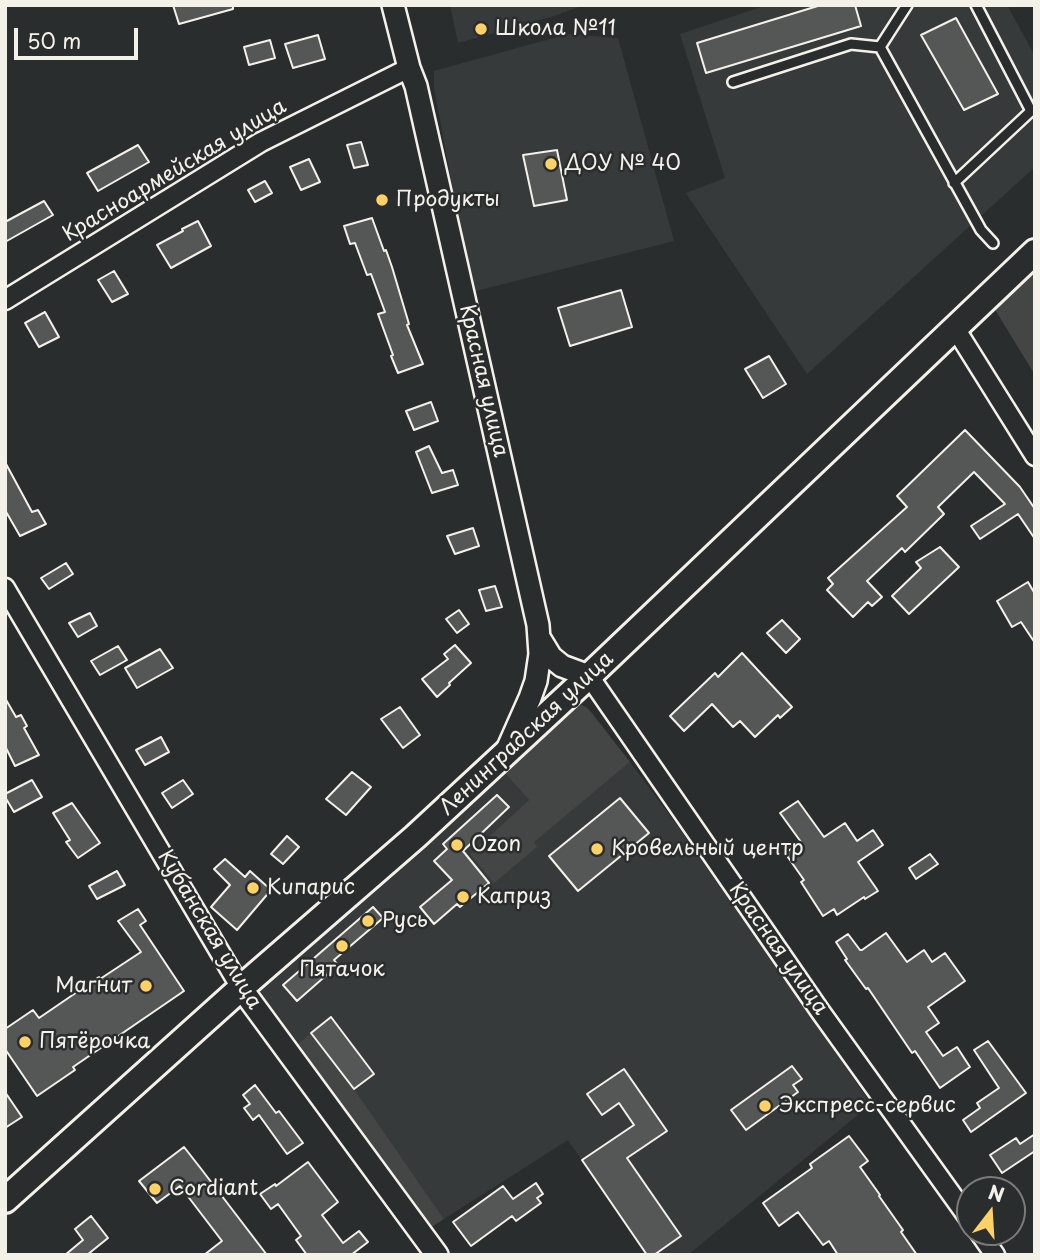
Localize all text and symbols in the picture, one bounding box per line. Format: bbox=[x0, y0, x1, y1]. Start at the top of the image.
scale bar bbox=[18, 14, 142, 58]
place label: Школа №11 bbox=[495, 16, 616, 42]
marker: Школа №11 bbox=[473, 21, 489, 37]
text: 50 m bbox=[27, 24, 81, 56]
street label: Красноармейская улица bbox=[59, 94, 291, 248]
place label: ДОУ № 40 bbox=[565, 151, 681, 177]
marker: ДОУ № 40 bbox=[543, 156, 559, 172]
place label: Продукты bbox=[396, 187, 500, 213]
marker: Продукты bbox=[374, 192, 390, 208]
street label: Красная улица bbox=[453, 302, 513, 460]
street label: Ленинградская улица bbox=[435, 647, 619, 821]
place label: Ozon bbox=[471, 832, 521, 858]
place label: Кровельный центр bbox=[611, 836, 804, 862]
marker: Ozon bbox=[449, 837, 465, 853]
marker: Кровельный центр bbox=[589, 841, 605, 857]
street label: Кубанская улица bbox=[152, 846, 266, 1014]
place label: Кипарис bbox=[267, 875, 355, 901]
street label: Красная улица bbox=[723, 878, 833, 1020]
marker: Кипарис bbox=[245, 880, 261, 896]
place label: Каприз bbox=[477, 884, 551, 910]
marker: Каприз bbox=[455, 889, 471, 905]
place label: Русь bbox=[382, 908, 428, 934]
marker: Русь bbox=[360, 913, 376, 929]
marker: Пятачок bbox=[334, 938, 350, 954]
place label: Пятачок bbox=[299, 957, 385, 983]
place label: Магнит bbox=[55, 973, 132, 999]
marker: Магнит bbox=[138, 978, 154, 994]
place label: Пятёрочка bbox=[39, 1029, 150, 1055]
marker: Пятёрочка bbox=[17, 1034, 33, 1050]
place label: Экспресс-сервис bbox=[779, 1093, 956, 1119]
marker: Экспресс-сервис bbox=[757, 1098, 773, 1114]
place label: Cordiant bbox=[169, 1176, 258, 1202]
north arrow bbox=[956, 1176, 1026, 1246]
text: N bbox=[985, 1177, 1008, 1208]
marker: Cordiant bbox=[147, 1181, 163, 1197]

